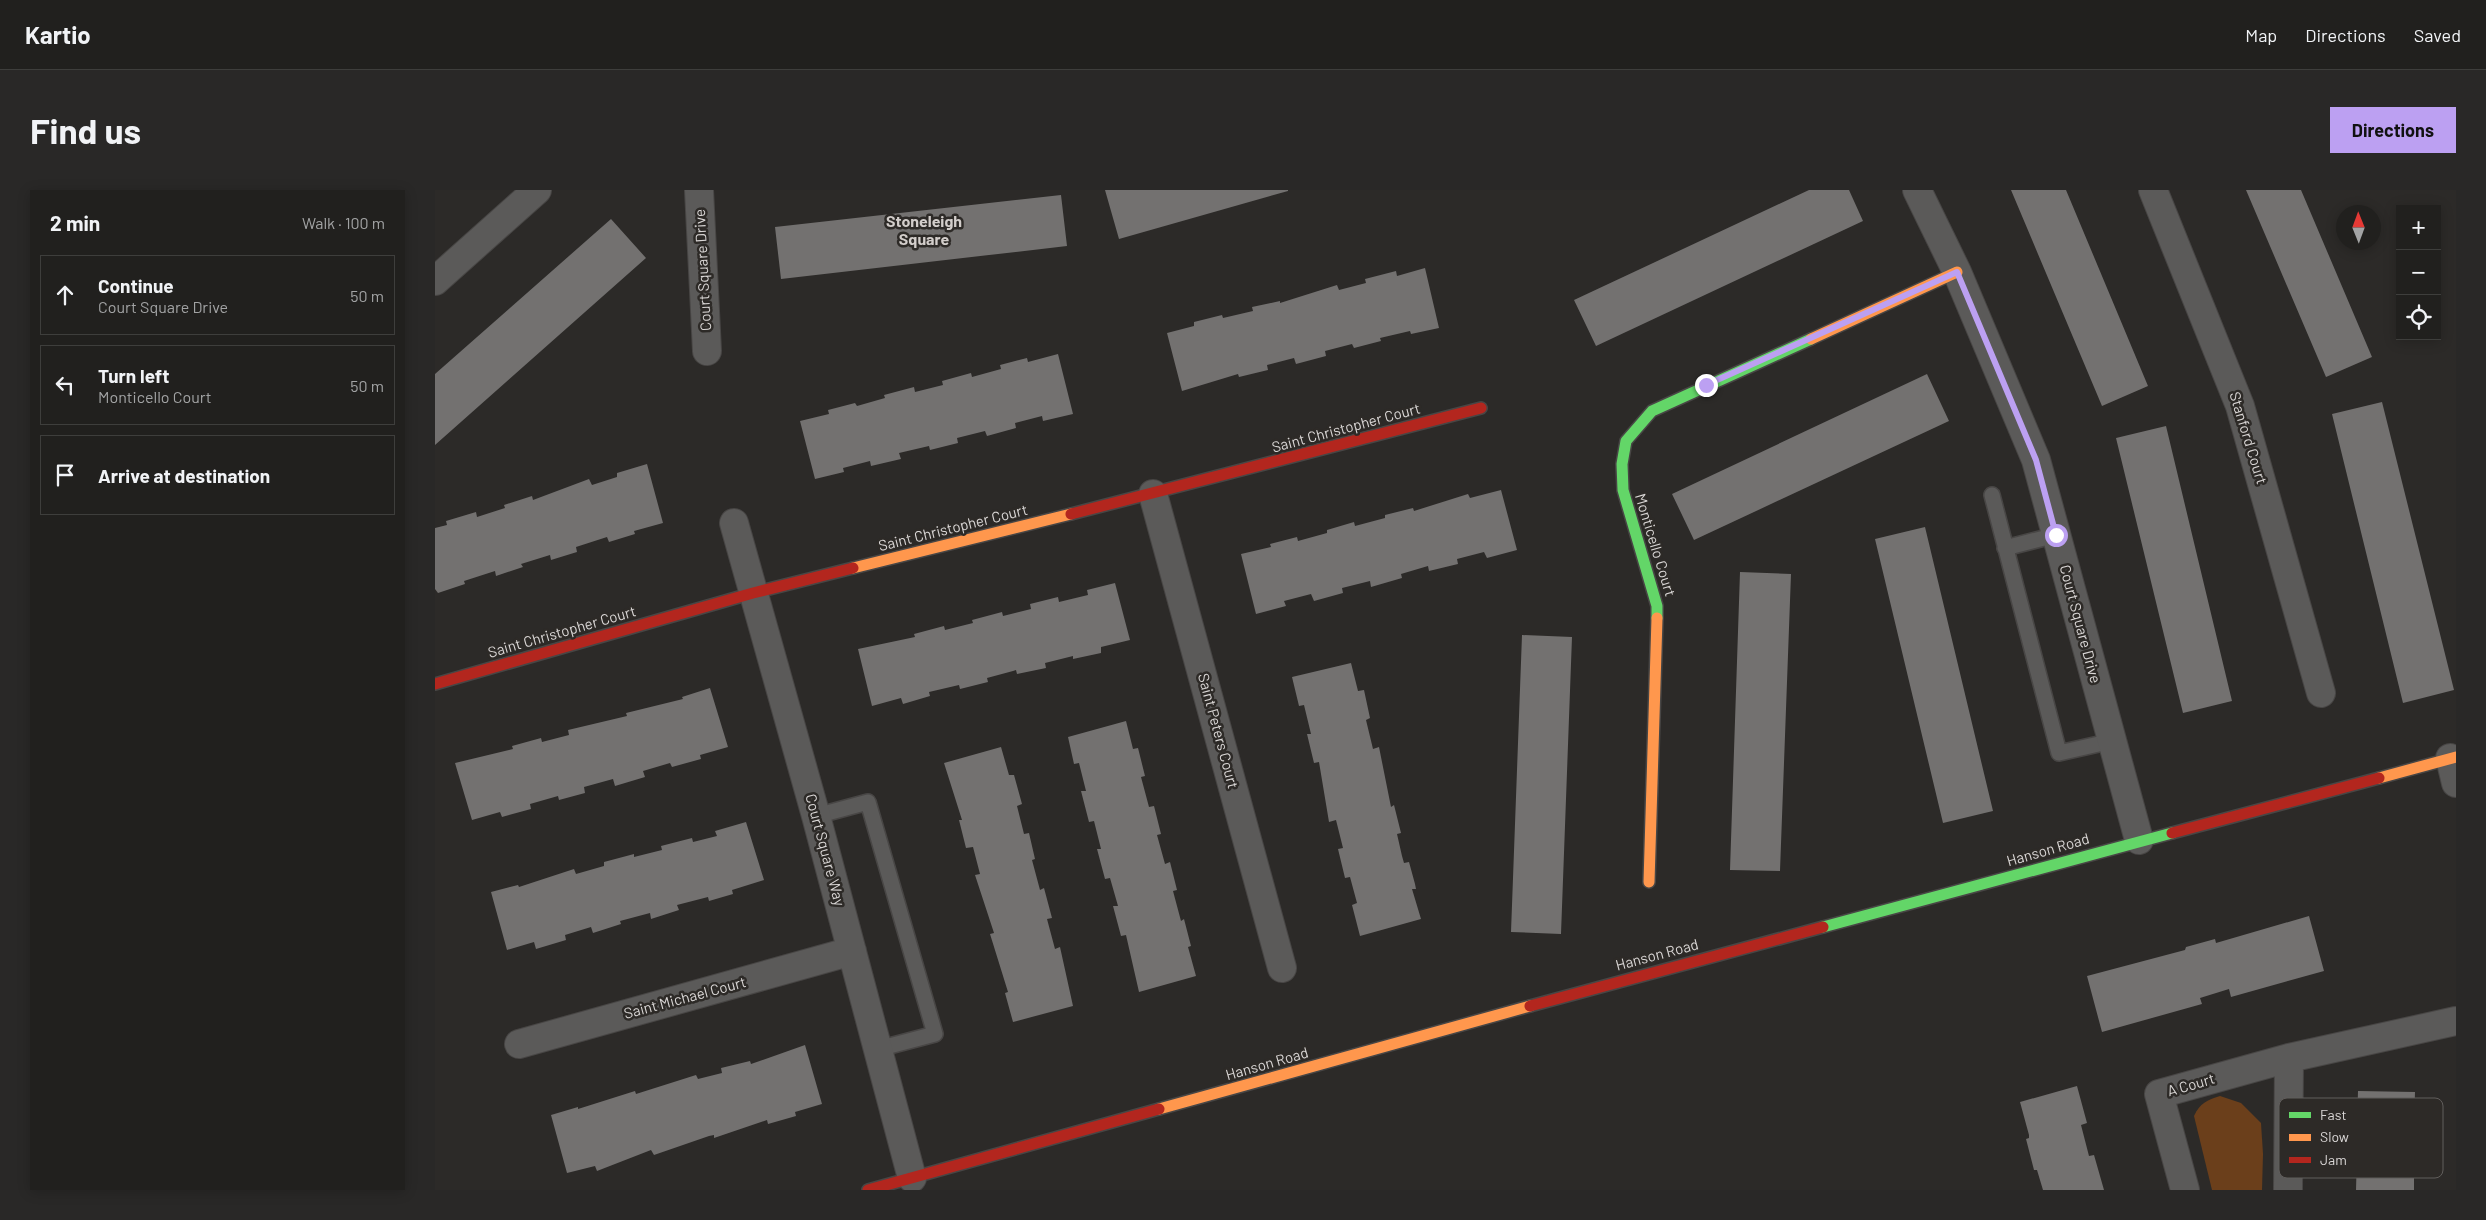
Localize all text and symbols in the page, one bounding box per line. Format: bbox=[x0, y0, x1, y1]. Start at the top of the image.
text: Kartio bbox=[25, 20, 91, 49]
text: Map bbox=[2245, 24, 2277, 46]
text: Directions bbox=[2305, 24, 2386, 46]
text: Saved bbox=[2414, 24, 2461, 46]
button: Directions bbox=[2330, 107, 2456, 153]
text: Find us bbox=[30, 109, 141, 151]
north arrow bbox=[2336, 205, 2381, 250]
map controls bbox=[2396, 205, 2441, 340]
button: + bbox=[2396, 205, 2441, 250]
street label: Court Square Drive bbox=[690, 209, 714, 331]
text: 2 min bbox=[50, 210, 100, 235]
district label: Stoneleigh Square bbox=[886, 211, 962, 248]
text: Walk · 100 m bbox=[302, 213, 385, 232]
button: − bbox=[2396, 250, 2441, 295]
text: Continue bbox=[98, 274, 174, 297]
icon: ahead bbox=[51, 281, 79, 309]
text: 50 m bbox=[350, 286, 384, 305]
button: locate bbox=[2396, 295, 2441, 340]
text: Court Square Drive bbox=[98, 297, 228, 316]
text: Turn left bbox=[98, 364, 169, 387]
icon: left bbox=[51, 371, 79, 399]
route end bbox=[1695, 374, 1718, 397]
text: 50 m bbox=[350, 376, 384, 395]
text: Monticello Court bbox=[98, 387, 212, 406]
street label: Stanford Court bbox=[2226, 389, 2272, 486]
street label: Saint Christopher Court bbox=[1270, 399, 1422, 456]
icon: arrive bbox=[51, 461, 79, 489]
text: Arrive at destination bbox=[98, 464, 270, 487]
street label: Monticello Court bbox=[1632, 491, 1680, 598]
street label: Saint Christopher Court bbox=[876, 500, 1029, 554]
route start bbox=[2045, 524, 2068, 547]
street label: Court Square Drive bbox=[2056, 562, 2105, 685]
street label: Saint Christopher Court bbox=[486, 601, 638, 661]
street label: Saint Peters Court bbox=[1195, 671, 1243, 790]
street label: Court Square Way bbox=[802, 792, 850, 908]
street label: Hanson Road bbox=[2004, 829, 2091, 869]
street label: Hanson Road bbox=[1613, 934, 1700, 974]
street label: Saint Michael Court bbox=[622, 972, 748, 1022]
street label: Hanson Road bbox=[1223, 1043, 1310, 1083]
street label: A Court bbox=[2165, 1069, 2217, 1099]
legend bbox=[2279, 1098, 2443, 1178]
text: Fast bbox=[2320, 1106, 2346, 1123]
text: Slow bbox=[2320, 1128, 2349, 1145]
text: Jam bbox=[2320, 1151, 2347, 1168]

